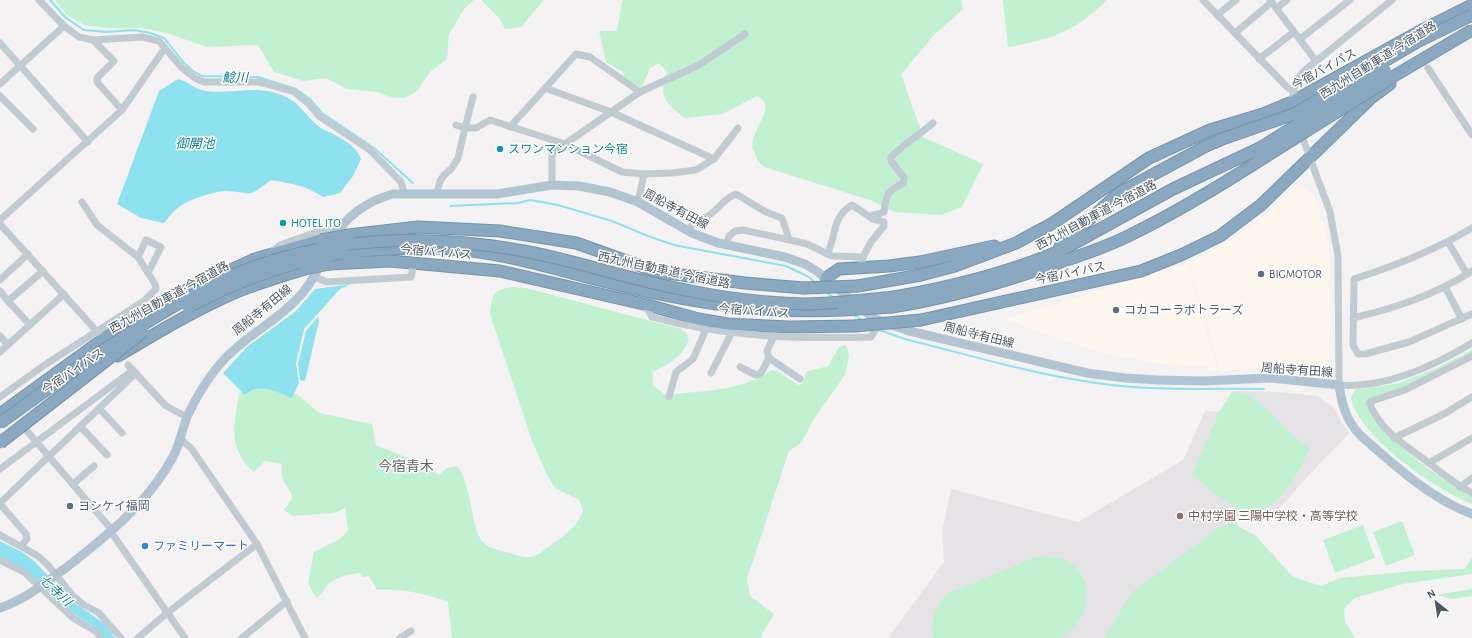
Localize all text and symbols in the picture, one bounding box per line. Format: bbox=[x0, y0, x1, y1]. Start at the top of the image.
street label: 西九州自動車道;今宿道路 bbox=[1317, 18, 1438, 101]
street label: 今宿バイパス bbox=[1290, 46, 1358, 92]
water label: 鯰川 bbox=[222, 71, 250, 85]
water label: 御開池 bbox=[175, 137, 216, 151]
place label: スワンマンション今宿 bbox=[508, 143, 628, 155]
marker: スワンマンション今宿 bbox=[495, 144, 505, 154]
street label: 西九州自動車道;今宿道路 bbox=[1033, 177, 1158, 252]
street label: 周船寺有田線 bbox=[641, 186, 711, 231]
place label: HOTEL ITO bbox=[291, 217, 341, 229]
marker: HOTEL ITO bbox=[278, 218, 288, 228]
street label: 今宿バイパス bbox=[400, 243, 472, 261]
street label: 西九州自動車道;今宿道路 bbox=[597, 249, 731, 290]
street label: 西九州自動車道;今宿道路 bbox=[107, 258, 231, 335]
street label: 今宿バイパス bbox=[1034, 260, 1106, 286]
place label: BIGMOTOR bbox=[1269, 268, 1322, 280]
marker: BIGMOTOR bbox=[1256, 269, 1266, 279]
street label: 周船寺有田線 bbox=[230, 282, 294, 337]
street label: 今宿バイパス bbox=[718, 303, 790, 319]
place label: コカコーラボトラーズ bbox=[1124, 303, 1243, 316]
marker: コカコーラボトラーズ bbox=[1111, 305, 1121, 315]
street label: 周船寺有田線 bbox=[943, 319, 1016, 350]
street label: 今宿バイパス bbox=[40, 346, 106, 396]
street label: 周船寺有田線 bbox=[1261, 361, 1333, 378]
district label: 今宿青木 bbox=[378, 459, 434, 474]
place label: ヨシケイ福岡 bbox=[78, 500, 150, 512]
marker: ヨシケイ福岡 bbox=[65, 501, 75, 511]
place label: 中村学園 三陽中学校・高等学校 bbox=[1188, 509, 1358, 522]
marker: 中村学園 三陽中学校・高等学校 bbox=[1175, 511, 1185, 521]
place label: ファミリーマート bbox=[153, 540, 249, 552]
marker: ファミリーマート bbox=[140, 541, 150, 551]
water label: 七寺川 bbox=[36, 572, 76, 611]
north arrow bbox=[1416, 582, 1456, 622]
text: N bbox=[1425, 587, 1437, 600]

